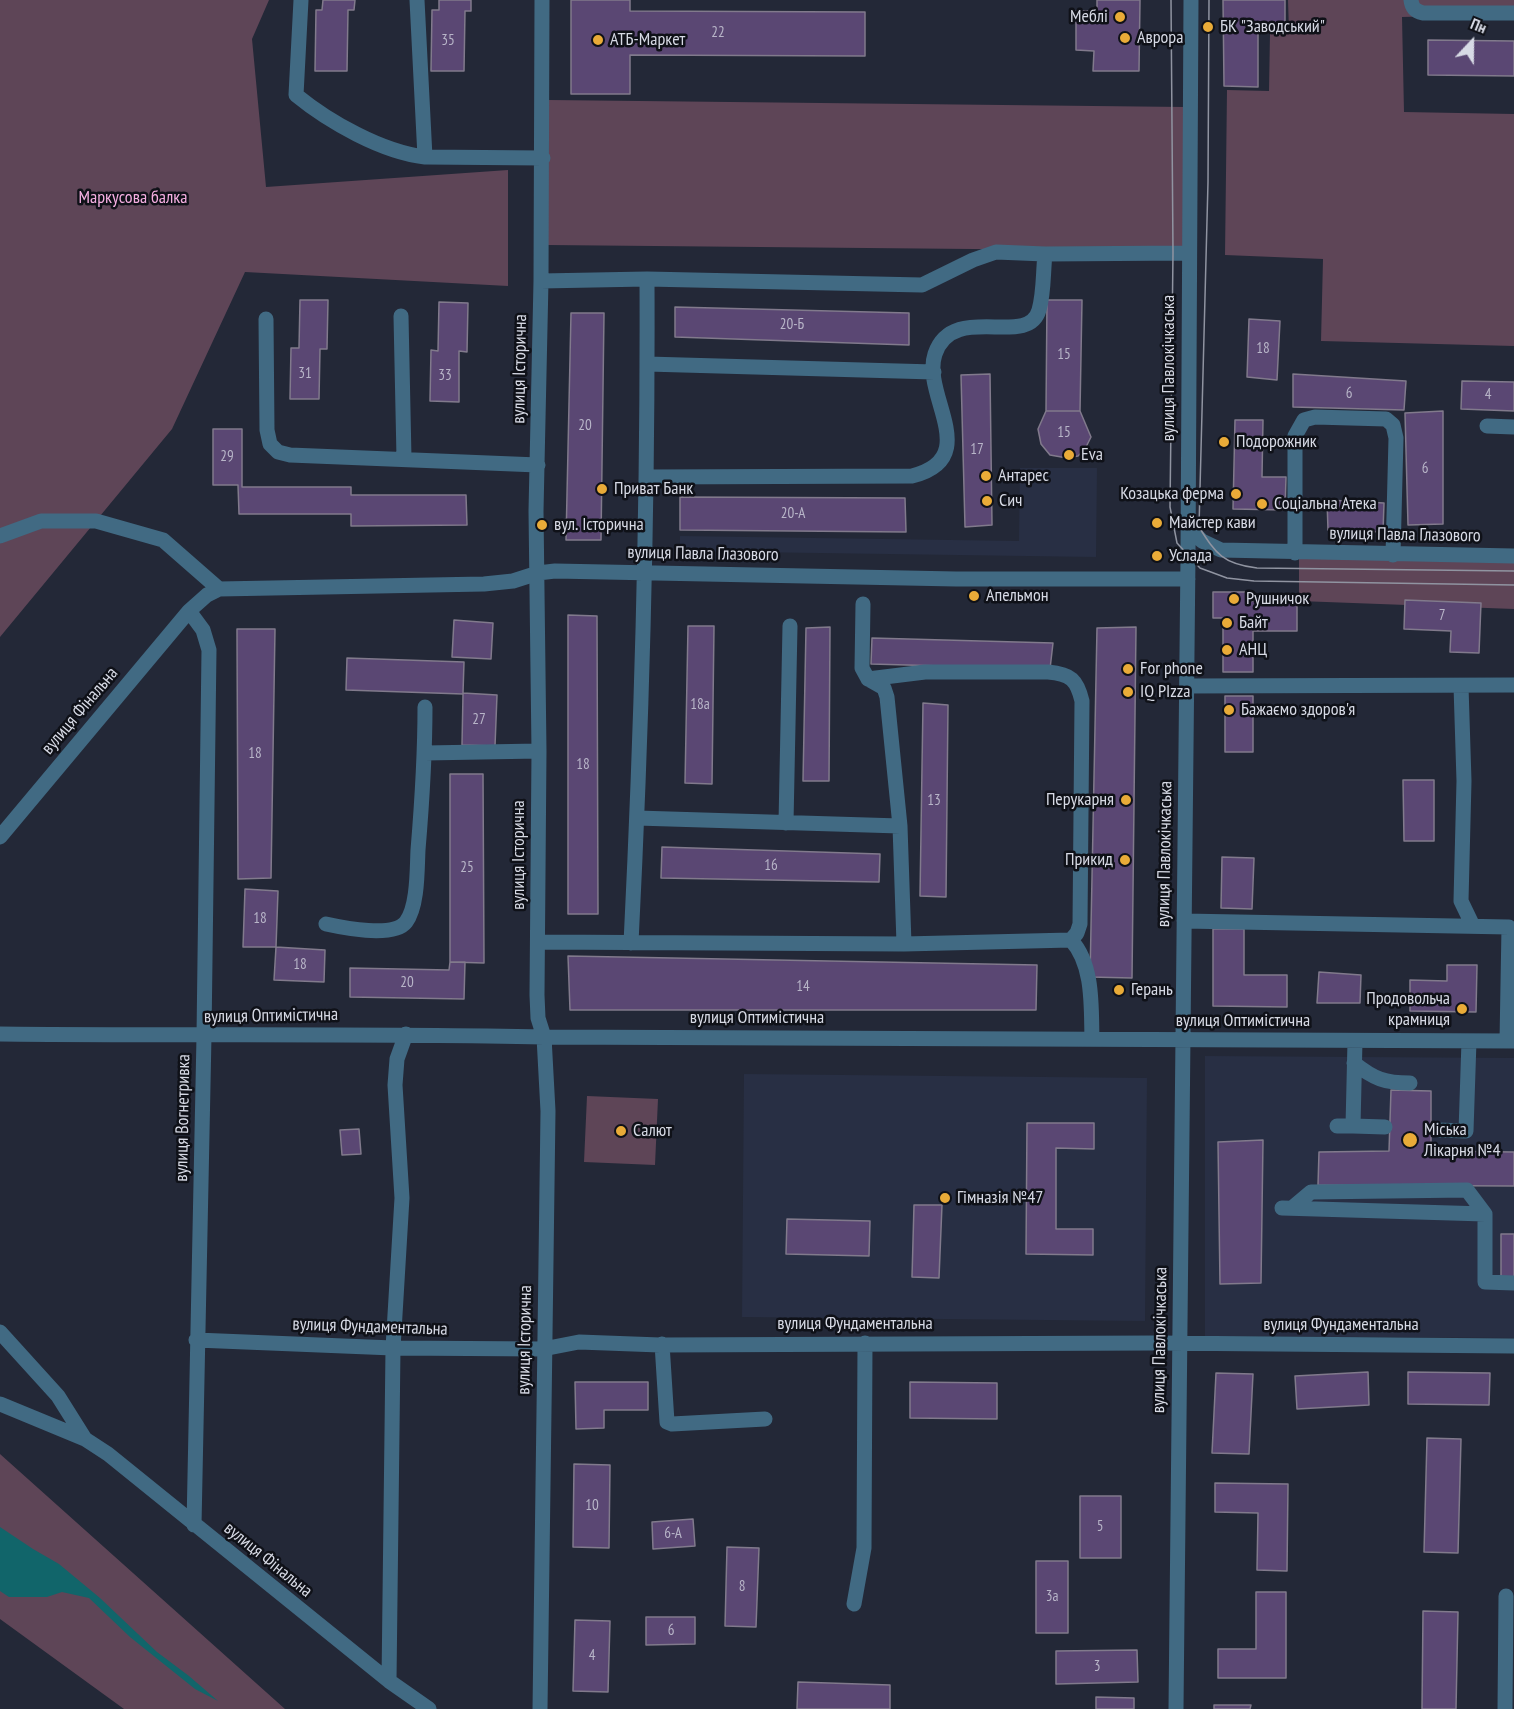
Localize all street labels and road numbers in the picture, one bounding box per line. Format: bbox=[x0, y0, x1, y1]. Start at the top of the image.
street label: вулиця Павлокічкаська bbox=[1158, 295, 1180, 441]
street label: вулиця Історична bbox=[508, 314, 532, 424]
street label: вулиця Павла Глазового bbox=[1329, 523, 1481, 547]
street label: вулиця Павла Глазового bbox=[627, 542, 779, 566]
street label: вулиця Фінальна bbox=[37, 663, 123, 759]
street label: вулиця Павлокічкаська bbox=[1153, 781, 1177, 927]
street label: вулиця Історична bbox=[508, 800, 530, 910]
street label: вулиця Оптимістична bbox=[204, 1004, 338, 1028]
street label: вулиця Оптимістична bbox=[690, 1007, 824, 1029]
street label: вулиця Оптимістична bbox=[1176, 1010, 1310, 1032]
street label: вулиця Вогнетривка bbox=[171, 1054, 195, 1182]
street label: вулиця Павлокічкаська bbox=[1148, 1267, 1172, 1413]
street label: вулиця Історична bbox=[513, 1285, 537, 1395]
street label: вулиця Фундаментальна bbox=[292, 1313, 448, 1341]
street label: вулиця Фундаментальна bbox=[777, 1313, 933, 1335]
street label: вулиця Фундаментальна bbox=[1263, 1314, 1419, 1336]
street label: вулиця Фінальна bbox=[220, 1518, 316, 1602]

